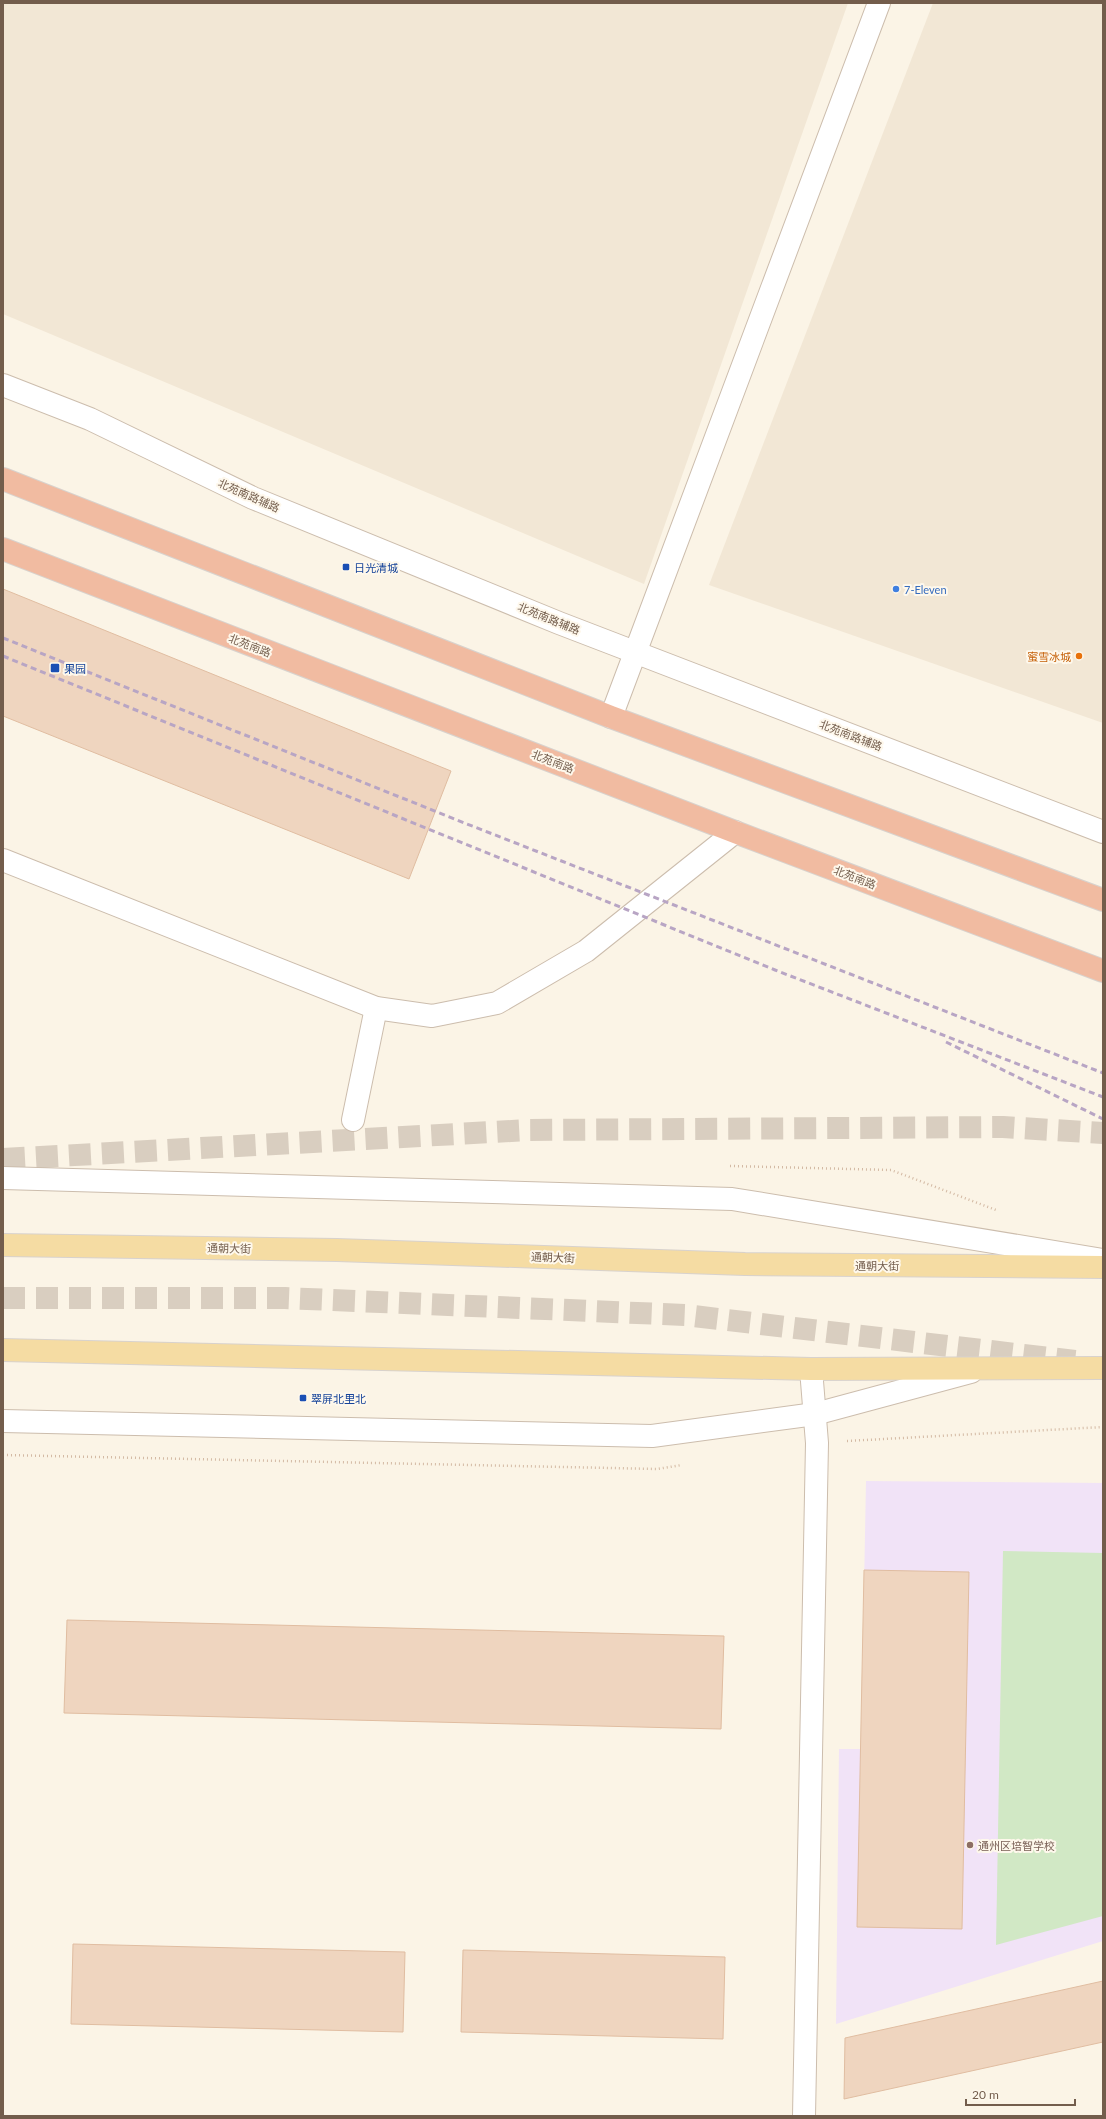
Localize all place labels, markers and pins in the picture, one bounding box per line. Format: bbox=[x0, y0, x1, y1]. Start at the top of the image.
place label: 日光清城 bbox=[354, 561, 398, 574]
marker: 日光清城 bbox=[341, 562, 351, 572]
place label: 7-Eleven bbox=[904, 583, 947, 596]
marker: 7-Eleven bbox=[891, 584, 901, 594]
place label: 蜜雪冰城 bbox=[1027, 650, 1071, 663]
marker: 蜜雪冰城 bbox=[1074, 651, 1084, 661]
marker: 果园 bbox=[49, 662, 61, 674]
place label: 果园 bbox=[64, 662, 86, 675]
place label: 翠屏北里北 bbox=[311, 1392, 366, 1405]
marker: 翠屏北里北 bbox=[298, 1393, 308, 1403]
place label: 通州区培智学校 bbox=[978, 1839, 1055, 1852]
marker: 通州区培智学校 bbox=[965, 1840, 975, 1850]

